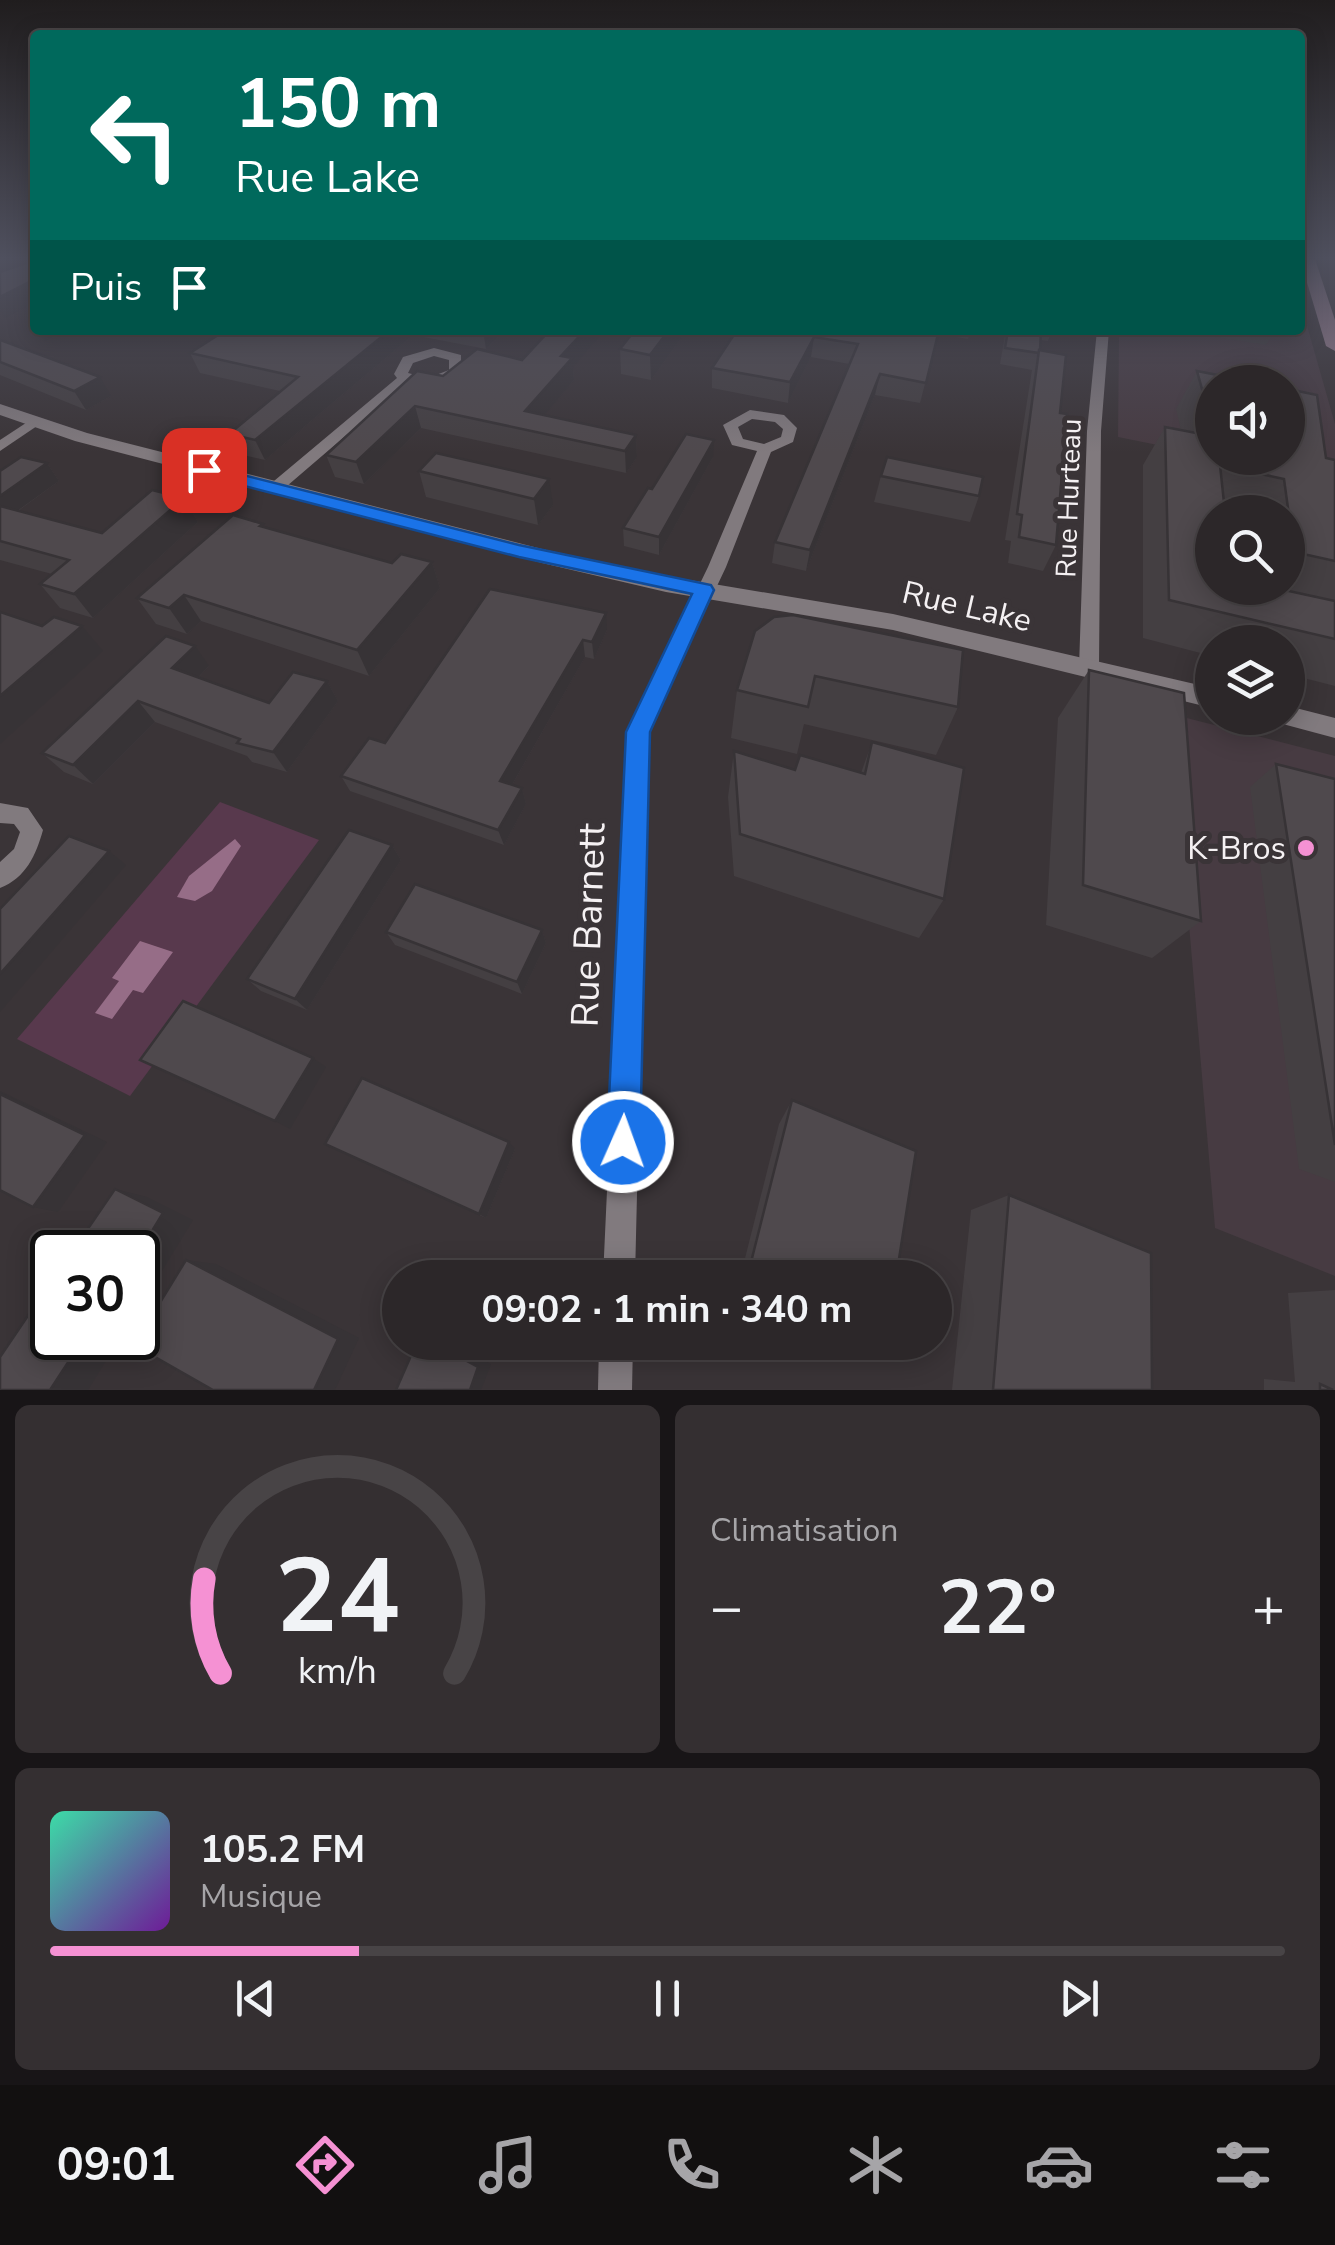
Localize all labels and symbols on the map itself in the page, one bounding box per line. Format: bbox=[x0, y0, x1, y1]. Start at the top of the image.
street label: Rue Hurteau bbox=[1047, 418, 1091, 578]
pin bbox=[162, 428, 247, 513]
street label: Rue Lake bbox=[898, 571, 1036, 642]
street label: Rue Barnett bbox=[559, 821, 618, 1028]
place label: K-Bros bbox=[1187, 827, 1286, 870]
marker: K-Bros bbox=[1295, 837, 1317, 859]
position arrow bbox=[571, 1090, 675, 1194]
speed limit sign: 30 bbox=[30, 1230, 160, 1360]

